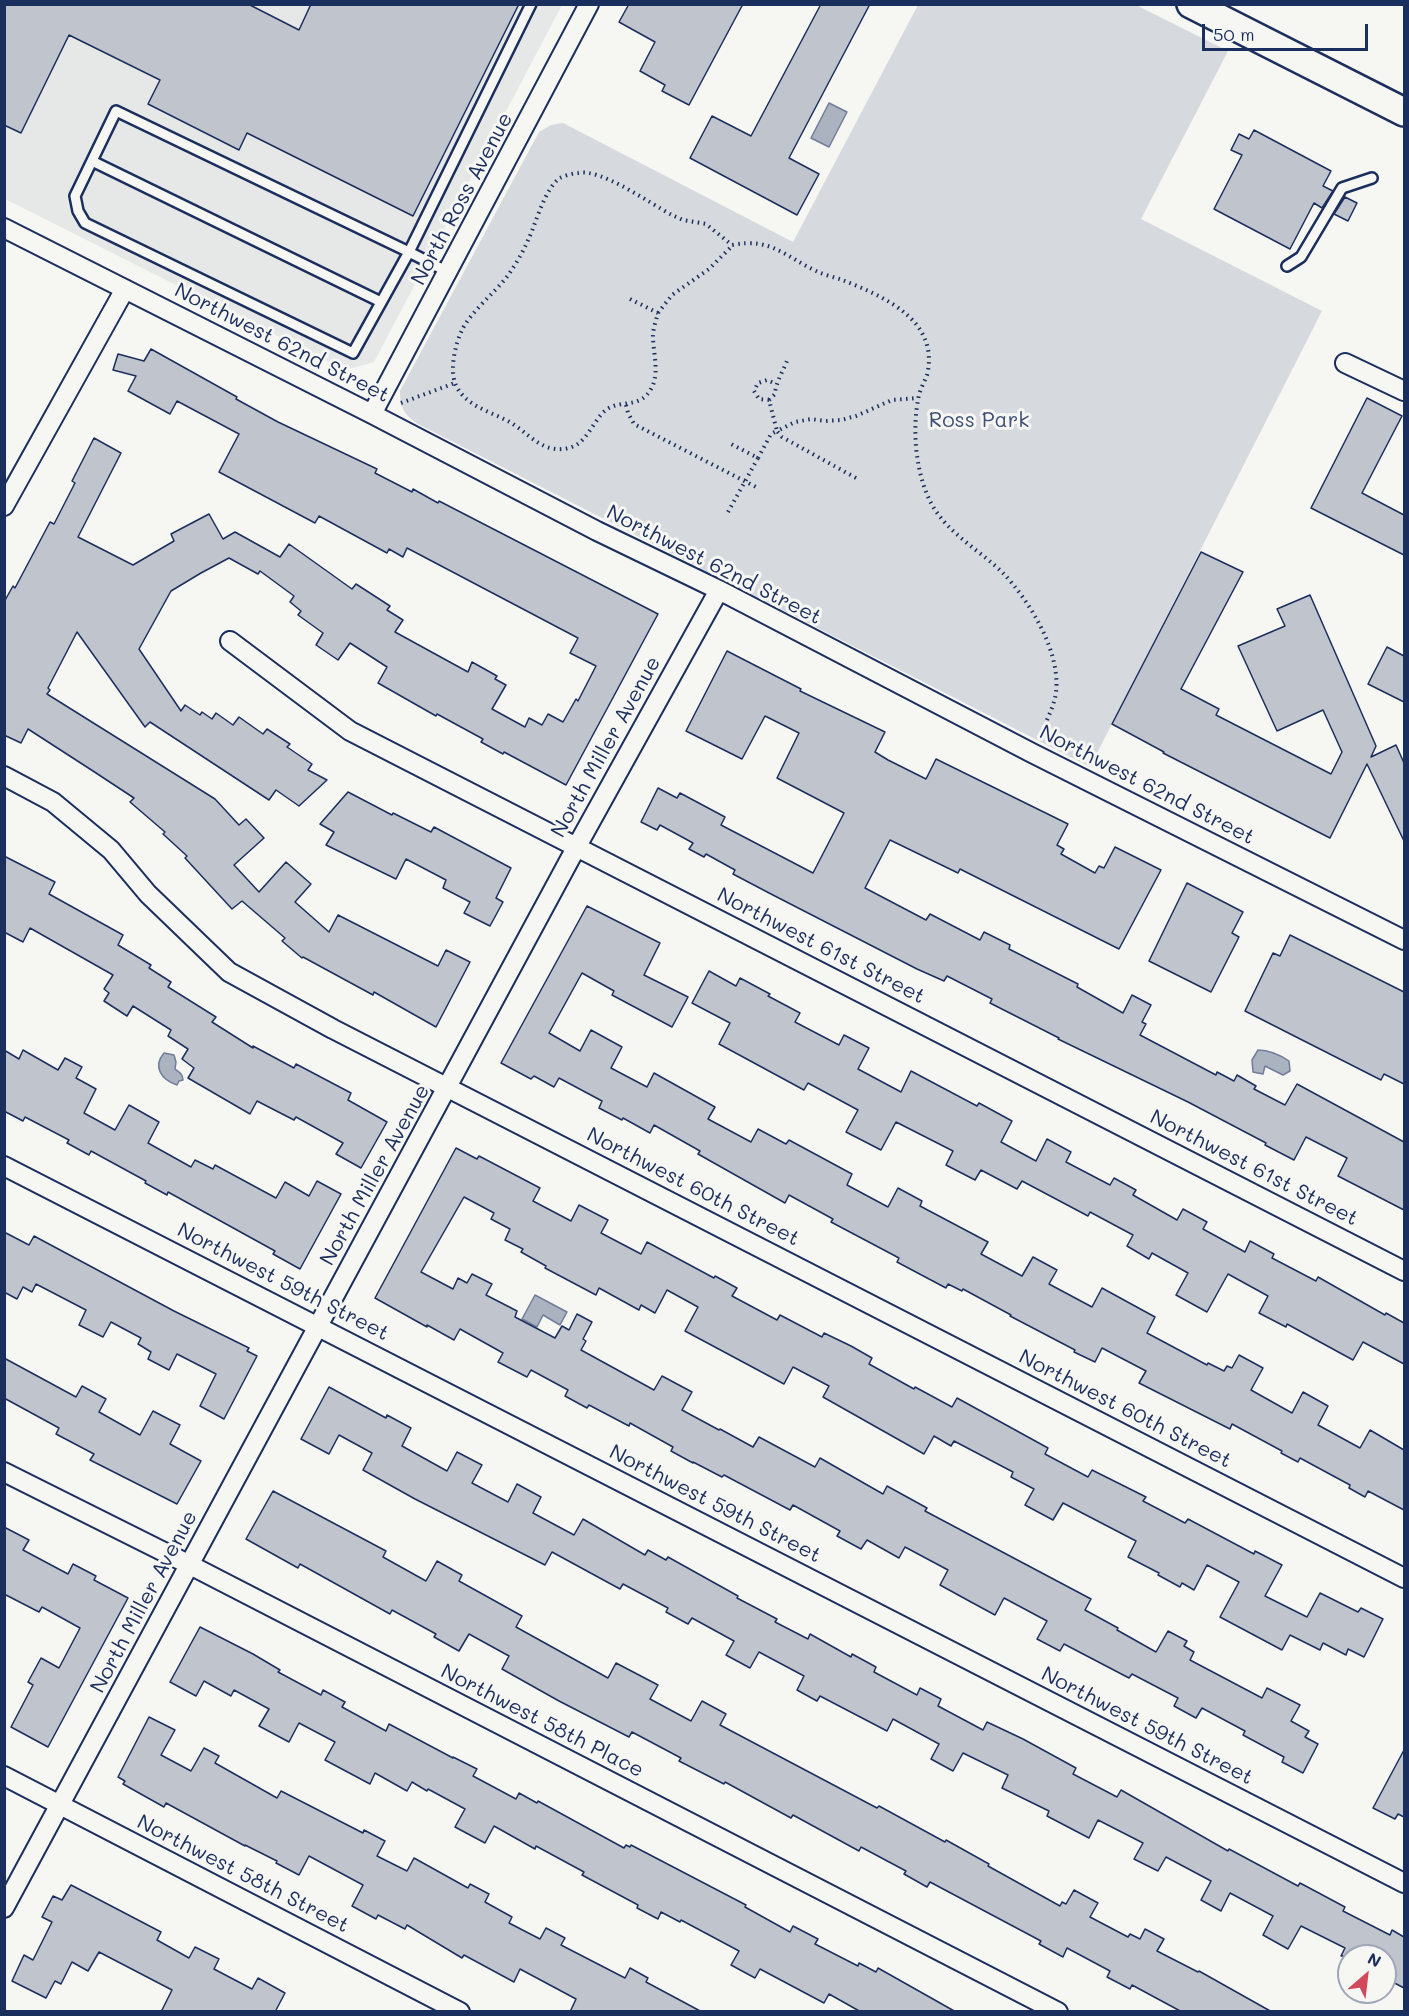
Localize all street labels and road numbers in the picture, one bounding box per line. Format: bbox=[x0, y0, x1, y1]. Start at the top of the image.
street label: North Ross Avenue bbox=[406, 108, 518, 290]
street label: Northwest 62nd Street bbox=[170, 278, 394, 408]
street label: Northwest 62nd Street bbox=[602, 500, 826, 630]
street label: North Miller Avenue bbox=[546, 652, 666, 842]
street label: Northwest 62nd Street bbox=[1035, 720, 1259, 850]
street label: Northwest 61st Street bbox=[713, 883, 929, 1009]
street label: North Miller Avenue bbox=[315, 1080, 435, 1270]
street label: Northwest 61st Street bbox=[1146, 1105, 1362, 1231]
street label: Northwest 60th Street bbox=[582, 1122, 804, 1252]
street label: Northwest 59th Street bbox=[173, 1218, 393, 1346]
street label: Northwest 60th Street bbox=[1014, 1344, 1236, 1474]
street label: Northwest 59th Street bbox=[605, 1440, 825, 1568]
street label: North Miller Avenue bbox=[85, 1506, 203, 1698]
street label: Northwest 58th Place bbox=[436, 1659, 648, 1783]
street label: Northwest 59th Street bbox=[1037, 1662, 1257, 1790]
street label: Northwest 58th Street bbox=[133, 1810, 353, 1938]

